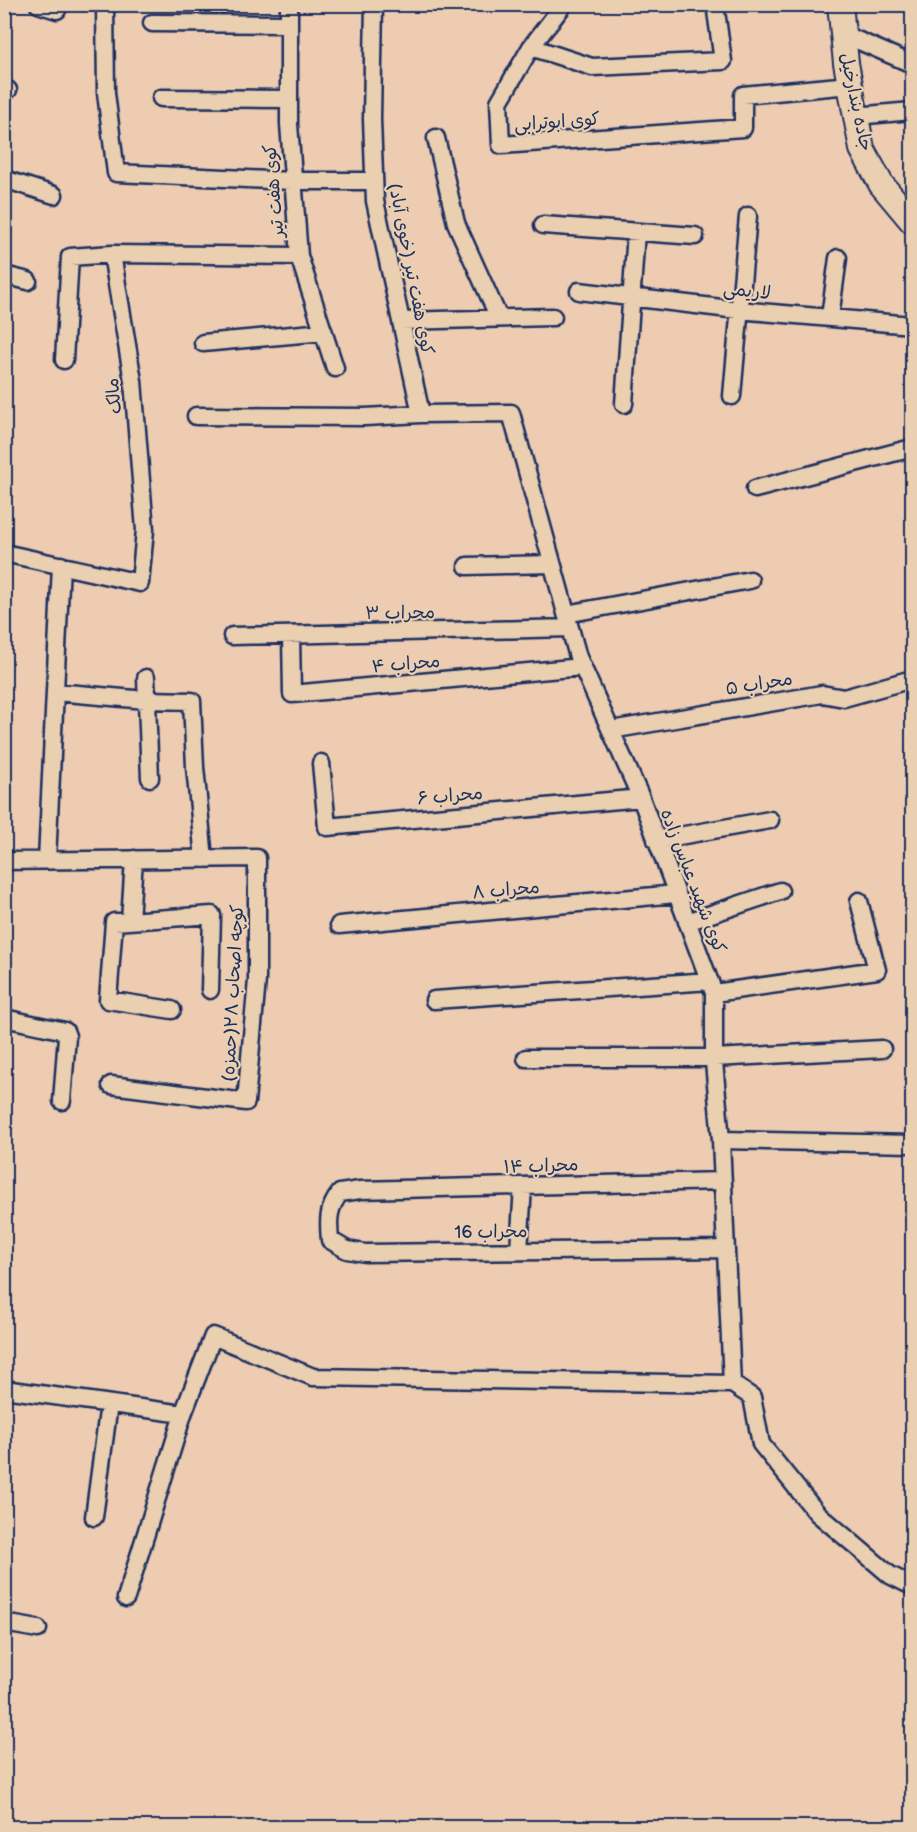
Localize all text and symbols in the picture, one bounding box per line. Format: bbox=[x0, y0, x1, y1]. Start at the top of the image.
street label: جاده بندارخیل bbox=[835, 51, 877, 153]
street label: کوی ابوترابی bbox=[513, 109, 601, 135]
street label: کوی هفت تیر bbox=[259, 143, 289, 241]
street label: کوی هفت تیر (خوی آباد) bbox=[384, 182, 438, 357]
street label: لاریمی bbox=[722, 278, 772, 304]
street label: مالک bbox=[102, 377, 126, 415]
street label: محراب ۳ bbox=[365, 602, 435, 624]
street label: محراب ۴ bbox=[371, 651, 441, 677]
street label: محراب ۵ bbox=[724, 668, 794, 700]
street label: محراب ۶ bbox=[416, 783, 484, 809]
street label: کوی شهید عباس زاده bbox=[656, 806, 730, 956]
street label: محراب ۸ bbox=[471, 877, 541, 903]
street label: کوچه اصحاب ۲۸(حمزه) bbox=[218, 904, 249, 1082]
street label: محراب ۱۴ bbox=[503, 1154, 579, 1178]
street label: محراب 16 bbox=[454, 1221, 528, 1243]

